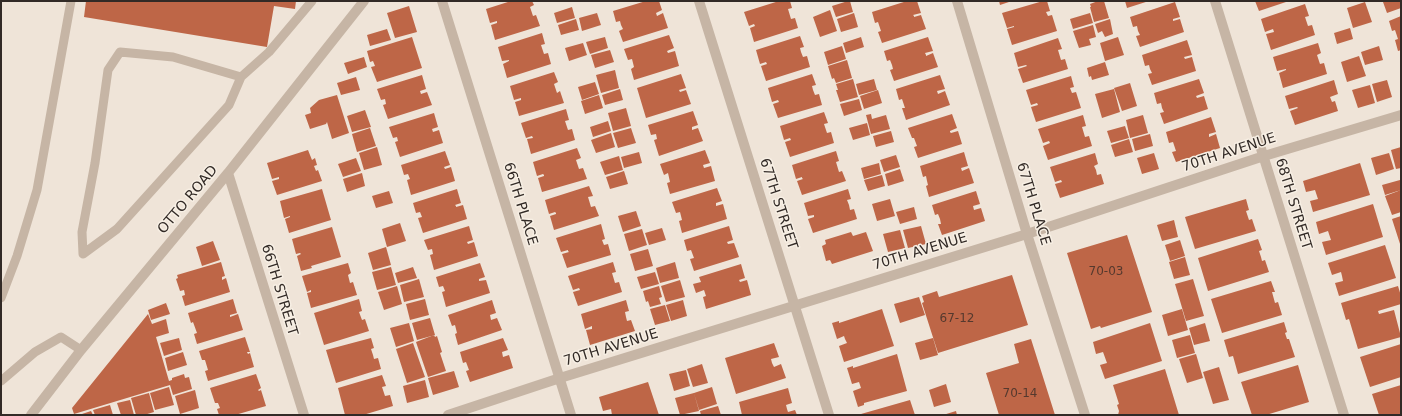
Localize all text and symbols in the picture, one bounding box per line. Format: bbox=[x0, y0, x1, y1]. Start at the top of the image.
street label: 70TH AVENUE bbox=[1180, 130, 1278, 176]
street label: 67TH STREET bbox=[755, 156, 801, 252]
street label: 68TH STREET bbox=[1271, 156, 1315, 252]
street label: 66TH PLACE bbox=[499, 160, 541, 248]
street label: 67TH PLACE bbox=[1012, 160, 1054, 248]
street label: OTTO ROAD bbox=[155, 162, 221, 238]
street label: 70TH AVENUE bbox=[871, 230, 969, 274]
street label: 66TH STREET bbox=[257, 242, 301, 338]
house number: 70-03 bbox=[1089, 265, 1123, 279]
house number: 67-12 bbox=[940, 312, 974, 326]
street label: 70TH AVENUE bbox=[562, 326, 660, 370]
house number: 70-14 bbox=[1003, 387, 1037, 401]

